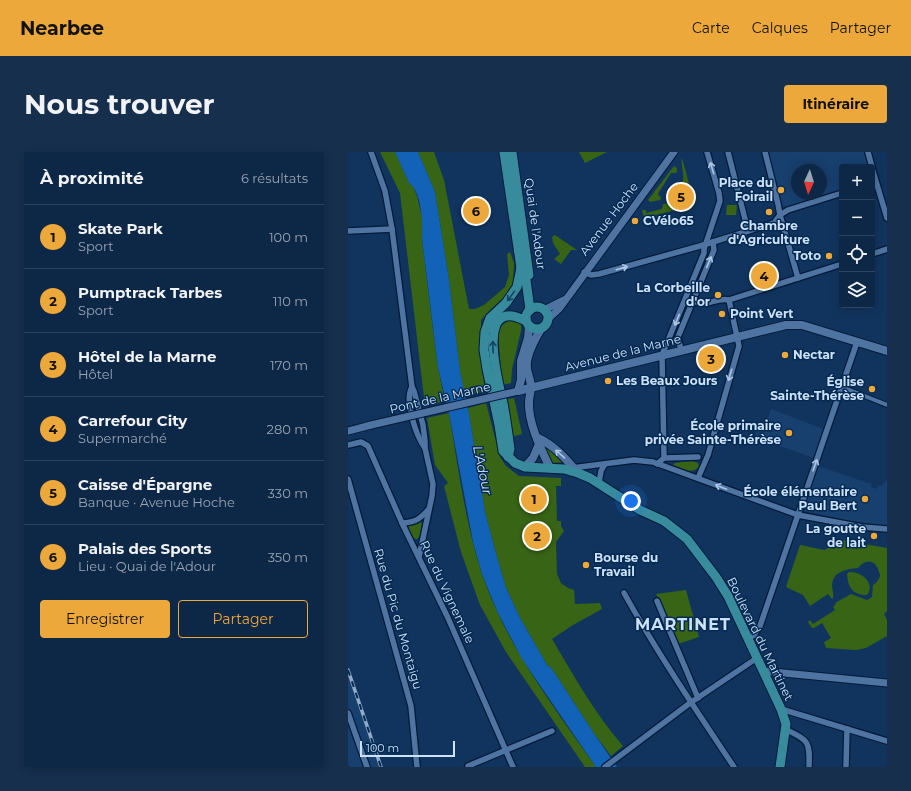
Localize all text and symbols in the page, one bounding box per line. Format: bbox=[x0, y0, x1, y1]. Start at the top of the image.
text: Nearbee bbox=[20, 17, 104, 40]
text: Carte bbox=[692, 19, 730, 37]
text: Calques bbox=[752, 19, 808, 37]
text: Partager bbox=[830, 19, 891, 37]
button: Itinéraire bbox=[784, 85, 887, 123]
text: Nous trouver bbox=[24, 87, 215, 121]
one-way arrow bbox=[707, 162, 715, 174]
north arrow bbox=[791, 164, 827, 200]
map controls bbox=[839, 164, 875, 308]
button: + bbox=[839, 164, 875, 200]
text: À proximité bbox=[40, 168, 144, 188]
text: 6 résultats bbox=[241, 170, 308, 186]
place label: Place du Foirail bbox=[719, 175, 773, 204]
street label: Quai de l'Adour bbox=[522, 177, 549, 271]
street label: Avenue Hoche bbox=[576, 179, 641, 258]
pin: 5 bbox=[668, 182, 694, 212]
marker: Place du Foirail bbox=[776, 185, 786, 195]
pin: 6 bbox=[463, 196, 489, 226]
button: − bbox=[839, 200, 875, 236]
marker: Chambre d'Agriculture bbox=[764, 207, 774, 217]
place label: CVélo65 bbox=[643, 213, 694, 228]
marker: CVélo65 bbox=[630, 216, 640, 226]
place label: Chambre d'Agriculture bbox=[728, 218, 810, 247]
text: Skate Park bbox=[78, 219, 163, 238]
text: 1 bbox=[50, 229, 56, 245]
text: 100 m bbox=[269, 229, 308, 245]
button: locate bbox=[839, 236, 875, 272]
text: Sport bbox=[78, 238, 114, 254]
place label: Toto bbox=[794, 248, 821, 263]
marker: Toto bbox=[824, 251, 834, 261]
one-way arrow bbox=[706, 256, 714, 268]
pin: 4 bbox=[751, 261, 777, 291]
one-way arrow bbox=[615, 264, 628, 271]
button: layers bbox=[839, 272, 875, 308]
place label: La Corbeille d'or bbox=[636, 280, 710, 309]
text: Pumptrack Tarbes bbox=[78, 283, 222, 302]
one-way arrow bbox=[507, 290, 515, 301]
marker: La Corbeille d'or bbox=[713, 290, 723, 300]
text: 2 bbox=[49, 293, 57, 309]
text: 110 m bbox=[273, 293, 308, 309]
text: Sport bbox=[78, 302, 114, 318]
place label: Point Vert bbox=[730, 306, 794, 321]
marker: Point Vert bbox=[717, 309, 727, 319]
one-way arrow bbox=[672, 313, 680, 325]
street label: Avenue de la Marne bbox=[563, 331, 682, 374]
one-way arrow bbox=[489, 341, 497, 354]
pin: 3 bbox=[698, 344, 724, 374]
text: Hôtel de la Marne bbox=[78, 347, 216, 366]
place label: Nectar bbox=[793, 347, 835, 362]
marker: Nectar bbox=[780, 350, 790, 360]
text: 3 bbox=[49, 357, 57, 373]
text: 170 m bbox=[270, 357, 308, 373]
text: Hôtel bbox=[78, 366, 113, 382]
one-way arrow bbox=[726, 368, 733, 381]
place label: Les Beaux Jours bbox=[616, 373, 718, 388]
place label: Église Sainte-Thérèse bbox=[770, 374, 864, 403]
marker: Les Beaux Jours bbox=[603, 376, 613, 386]
street label: Pont de la Marne bbox=[388, 379, 492, 416]
marker: Église Sainte-Thérèse bbox=[867, 384, 877, 394]
text: Carrefour City bbox=[78, 411, 187, 430]
place label: École primaire privée Sainte-Thérèse bbox=[645, 418, 781, 447]
text: 4 bbox=[49, 421, 57, 437]
text: 280 m bbox=[267, 421, 308, 437]
marker: École primaire privée Sainte-Thérèse bbox=[784, 428, 794, 438]
text: Supermarché bbox=[78, 430, 167, 446]
water label: L'Adour bbox=[470, 444, 496, 497]
one-way arrow bbox=[555, 449, 565, 458]
one-way arrow bbox=[811, 459, 819, 471]
text: Caisse d'Épargne bbox=[78, 475, 212, 494]
one-way arrow bbox=[716, 483, 728, 491]
pin: 1 bbox=[521, 484, 547, 514]
place label: École élémentaire Paul Bert bbox=[744, 484, 858, 513]
text: 5 bbox=[49, 485, 57, 501]
text: 330 m bbox=[268, 485, 308, 501]
your location bbox=[621, 491, 641, 511]
text: Banque · Avenue Hoche bbox=[78, 494, 235, 510]
marker: École élémentaire Paul Bert bbox=[860, 494, 870, 504]
pin: 2 bbox=[524, 521, 550, 551]
place label: La goutte de lait bbox=[806, 521, 867, 550]
marker: La goutte de lait bbox=[869, 531, 879, 541]
street label: Rue du Vignemale bbox=[417, 538, 478, 646]
text: Palais des Sports bbox=[78, 539, 212, 558]
street label: Rue du Pic du Montaigu bbox=[371, 547, 426, 691]
text: 6 bbox=[49, 549, 57, 565]
text: 350 m bbox=[268, 549, 308, 565]
place label: Bourse du Travail bbox=[594, 550, 658, 579]
text: Lieu · Quai de l'Adour bbox=[78, 558, 216, 574]
marker: Bourse du Travail bbox=[581, 560, 591, 570]
street label: Boulevard du Martinet bbox=[724, 575, 797, 703]
button: Enregistrer bbox=[40, 600, 170, 638]
button: Partager bbox=[178, 600, 308, 638]
district label: MARTINET bbox=[635, 615, 731, 634]
scale bar bbox=[360, 739, 455, 758]
text: 100 m bbox=[366, 741, 399, 755]

